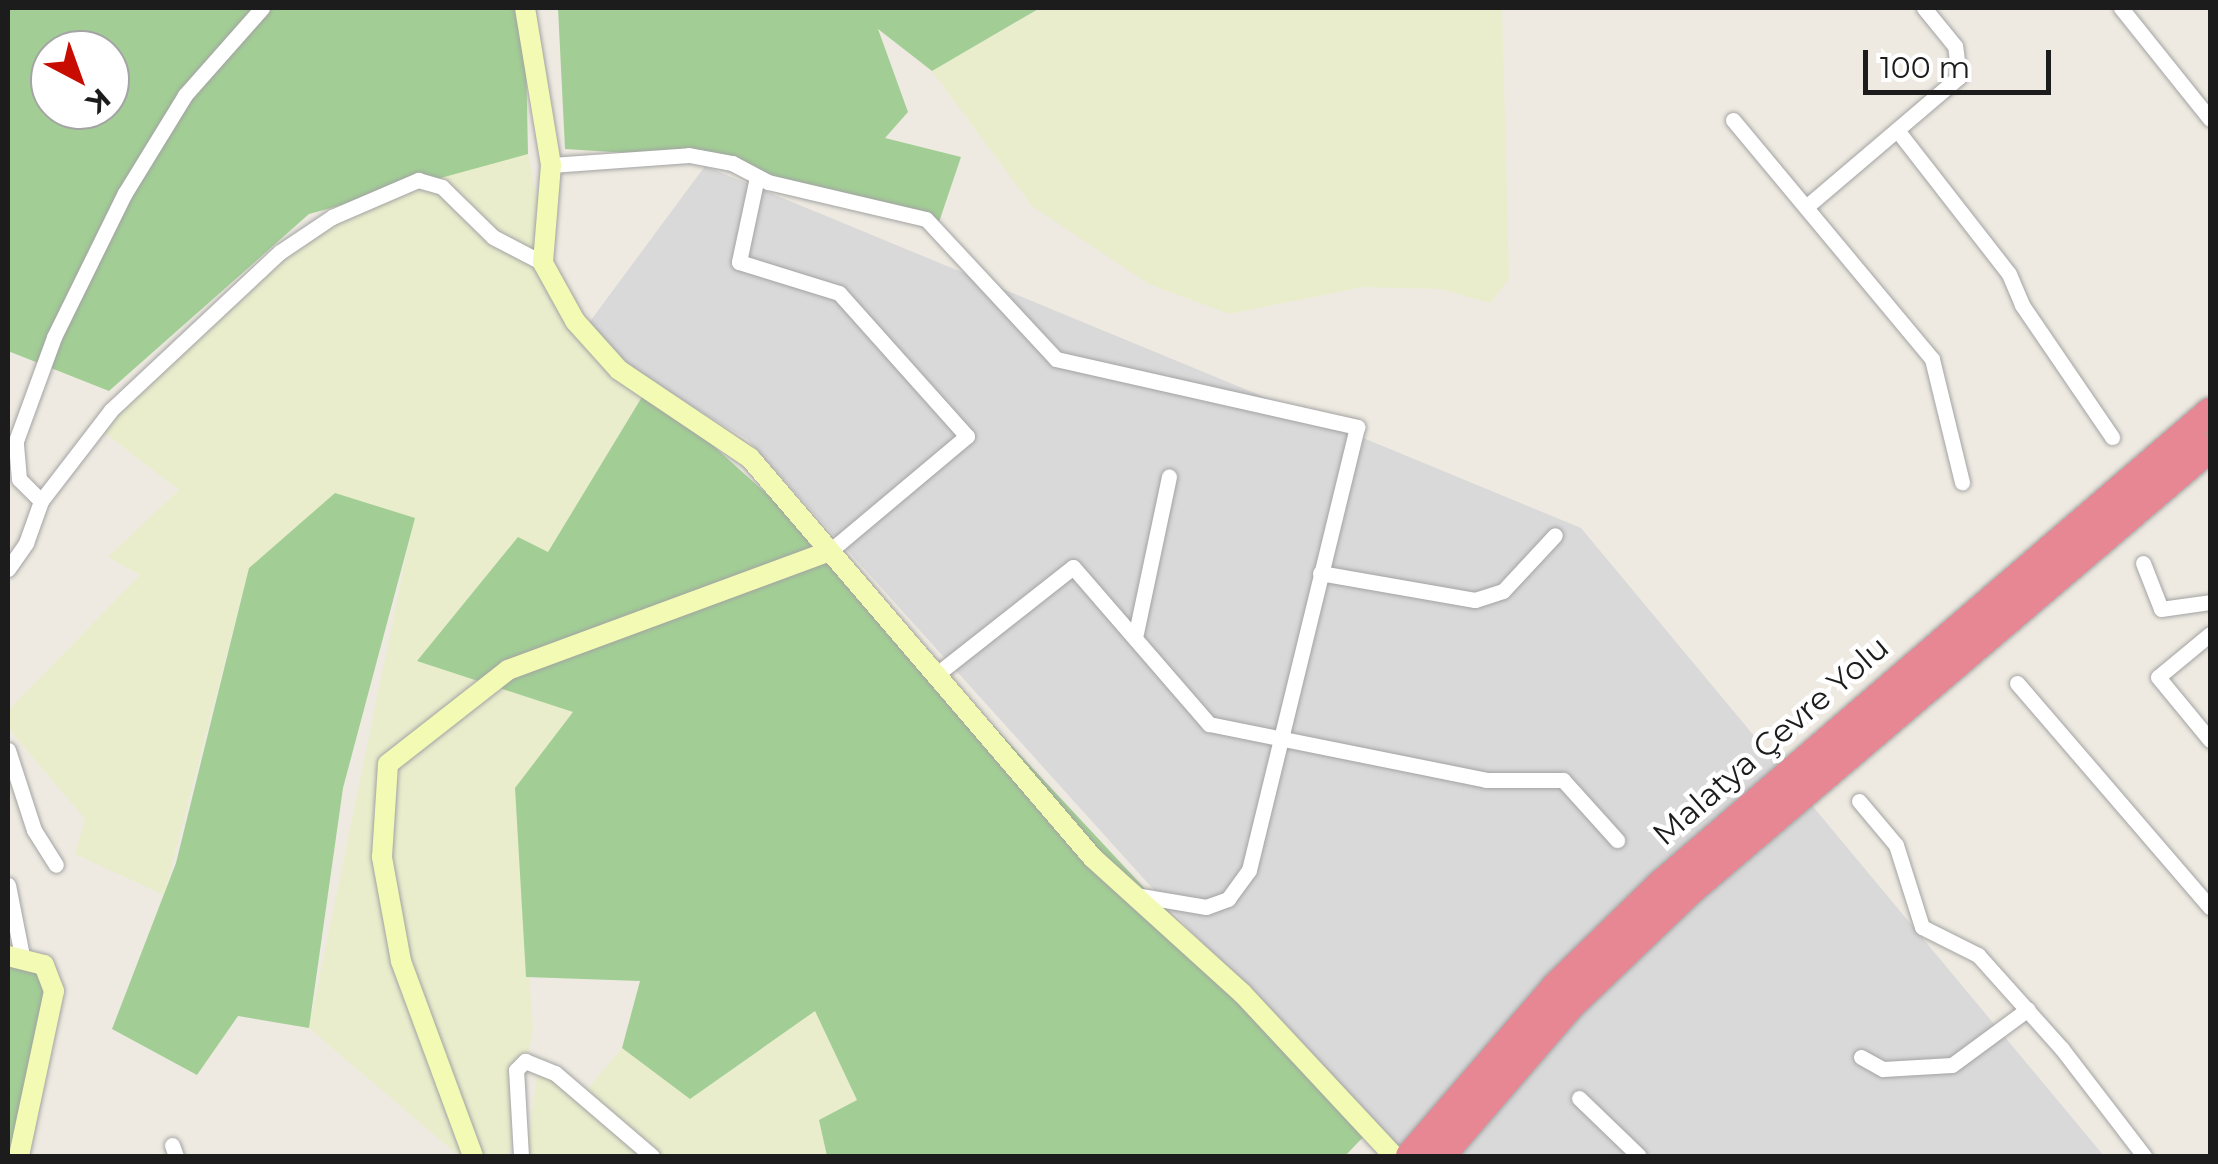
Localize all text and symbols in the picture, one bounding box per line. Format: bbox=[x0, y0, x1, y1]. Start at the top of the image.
north arrow bbox=[30, 30, 130, 130]
scale bar bbox=[1868, 30, 2056, 92]
text: 100 m bbox=[1880, 49, 1970, 86]
text: K bbox=[79, 81, 117, 121]
street label: Malatya Çevre Yolu bbox=[1645, 628, 1897, 854]

